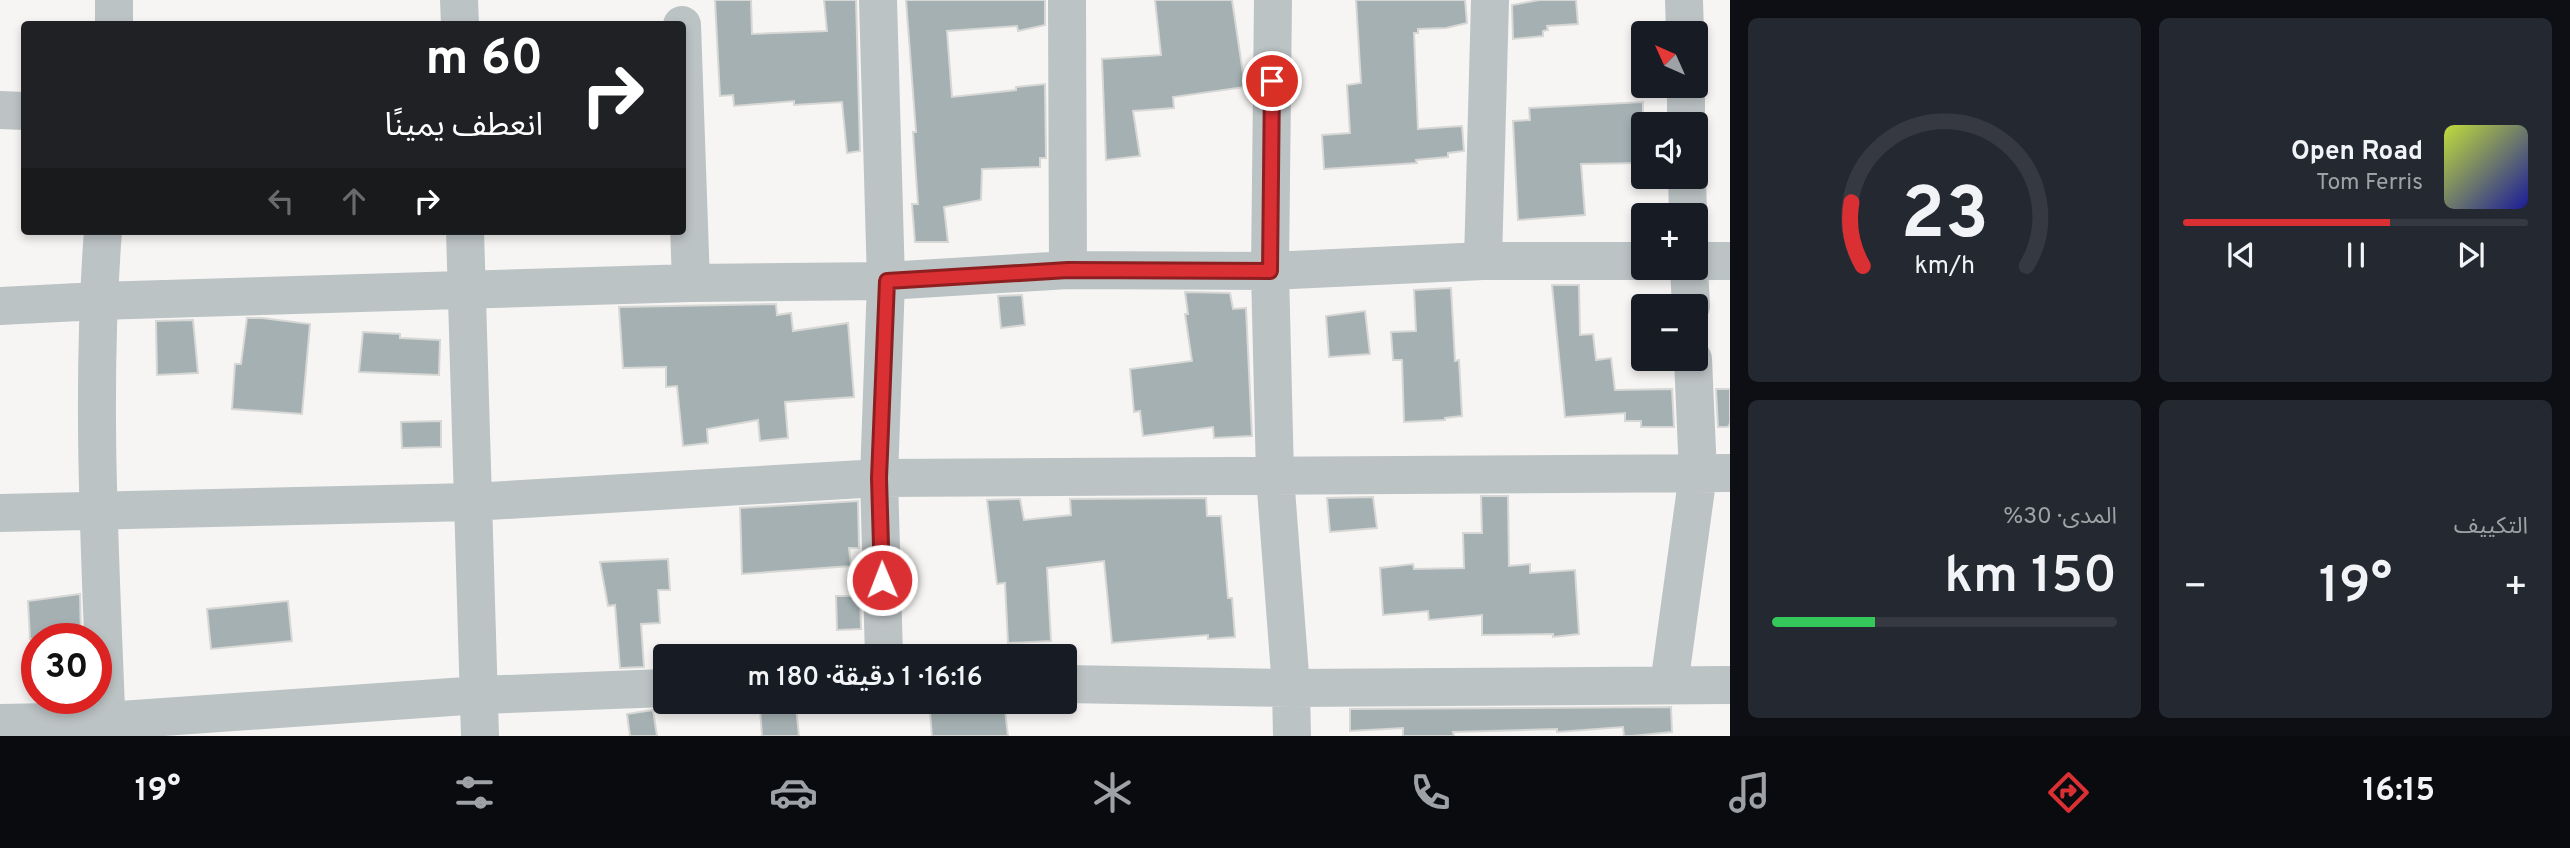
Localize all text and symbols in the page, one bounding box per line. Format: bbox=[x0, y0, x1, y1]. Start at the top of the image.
north arrow bbox=[1631, 21, 1708, 98]
map controls bbox=[1631, 21, 1708, 371]
text: 60 m bbox=[425, 30, 543, 92]
icon: right bbox=[567, 49, 658, 140]
pin bbox=[1242, 51, 1302, 111]
icon: arrive bbox=[1253, 62, 1291, 100]
text: انعطف يمينًا bbox=[384, 107, 543, 147]
button: sound bbox=[1631, 112, 1708, 189]
text: Open Road bbox=[2291, 136, 2423, 169]
text: Tom Ferris bbox=[2316, 169, 2423, 198]
text: 23 bbox=[1900, 172, 1989, 264]
icon: left bbox=[262, 182, 300, 220]
icon: ahead bbox=[335, 182, 373, 220]
icon: right bbox=[408, 182, 446, 220]
button: + bbox=[1631, 203, 1708, 280]
icon: previous bbox=[2222, 236, 2260, 274]
icon: pause bbox=[2337, 236, 2375, 274]
icon: next bbox=[2452, 236, 2490, 274]
text: km/h bbox=[1914, 251, 1975, 283]
button: − bbox=[1631, 294, 1708, 371]
text: المدى · 30% bbox=[2003, 503, 2117, 532]
text: التكييف bbox=[2454, 513, 2528, 542]
position arrow bbox=[845, 543, 919, 617]
text: 150 km bbox=[1944, 545, 2117, 611]
text: 19° bbox=[2319, 555, 2392, 621]
text: − bbox=[2183, 564, 2208, 613]
text: + bbox=[2503, 564, 2528, 613]
speed limit sign: 30 bbox=[21, 623, 112, 714]
text: 16:16 · 1 دقيقة · 180 m bbox=[747, 662, 983, 695]
icon: filters bbox=[450, 768, 499, 817]
icon: car bbox=[769, 768, 818, 817]
icon: climate bbox=[1088, 768, 1137, 817]
icon: phone bbox=[1406, 768, 1455, 817]
icon: music bbox=[1725, 768, 1774, 817]
icon: directions bbox=[2044, 768, 2093, 817]
text: 19° bbox=[135, 772, 181, 812]
text: 16:15 bbox=[2363, 772, 2435, 812]

